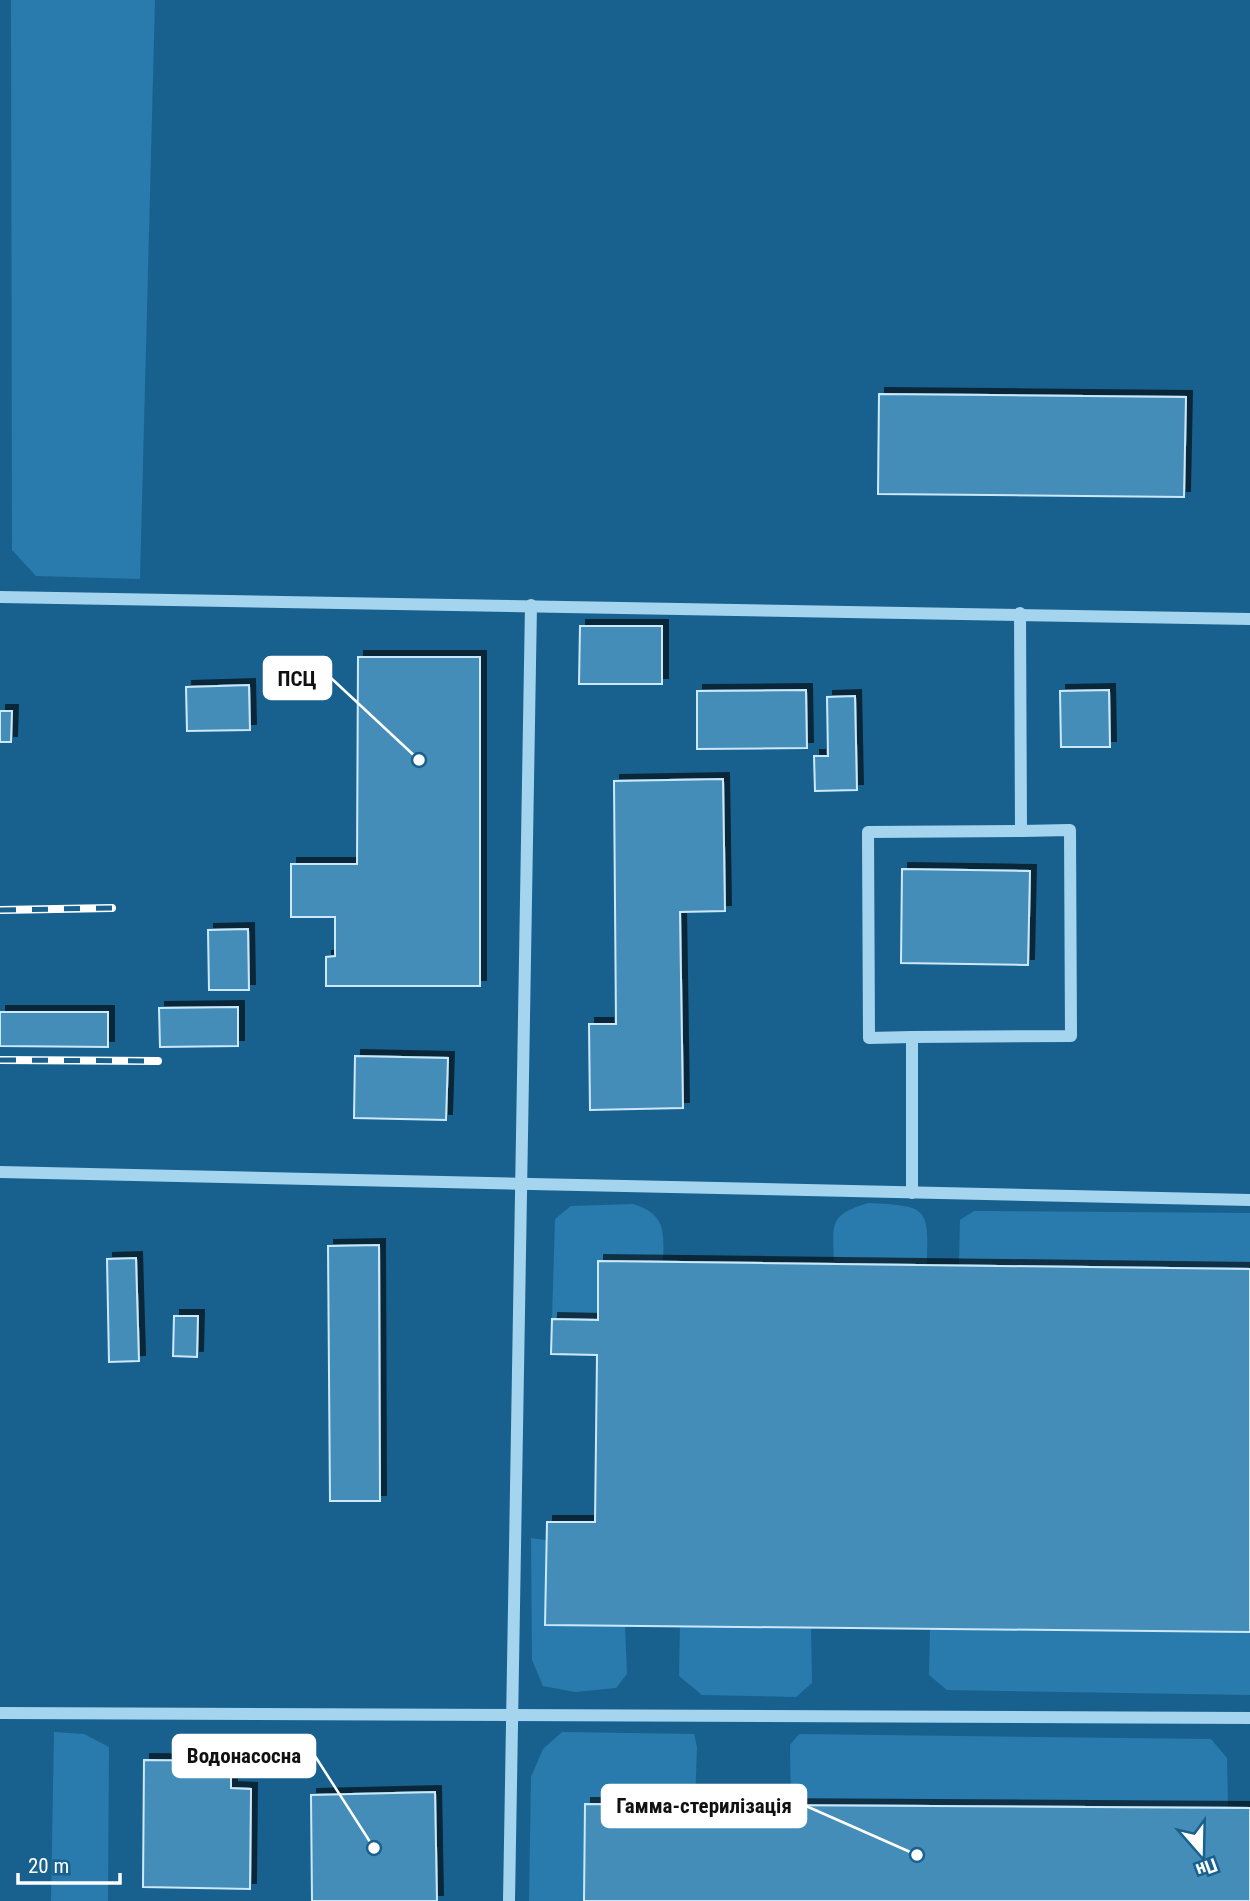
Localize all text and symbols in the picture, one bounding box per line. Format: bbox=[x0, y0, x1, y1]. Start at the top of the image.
callout: ПСЦ bbox=[264, 657, 331, 699]
text: ПСЦ bbox=[278, 667, 316, 691]
callout: Водонасосна bbox=[173, 1735, 315, 1777]
text: Водонасосна bbox=[187, 1744, 301, 1768]
callout: Гамма-стерилізація bbox=[602, 1785, 806, 1827]
text: Гамма-стерилізація bbox=[616, 1794, 792, 1818]
north arrow bbox=[1166, 1817, 1236, 1887]
scale bar bbox=[18, 1842, 119, 1886]
text: Пн bbox=[1193, 1853, 1221, 1882]
text: 20 m bbox=[28, 1854, 69, 1878]

